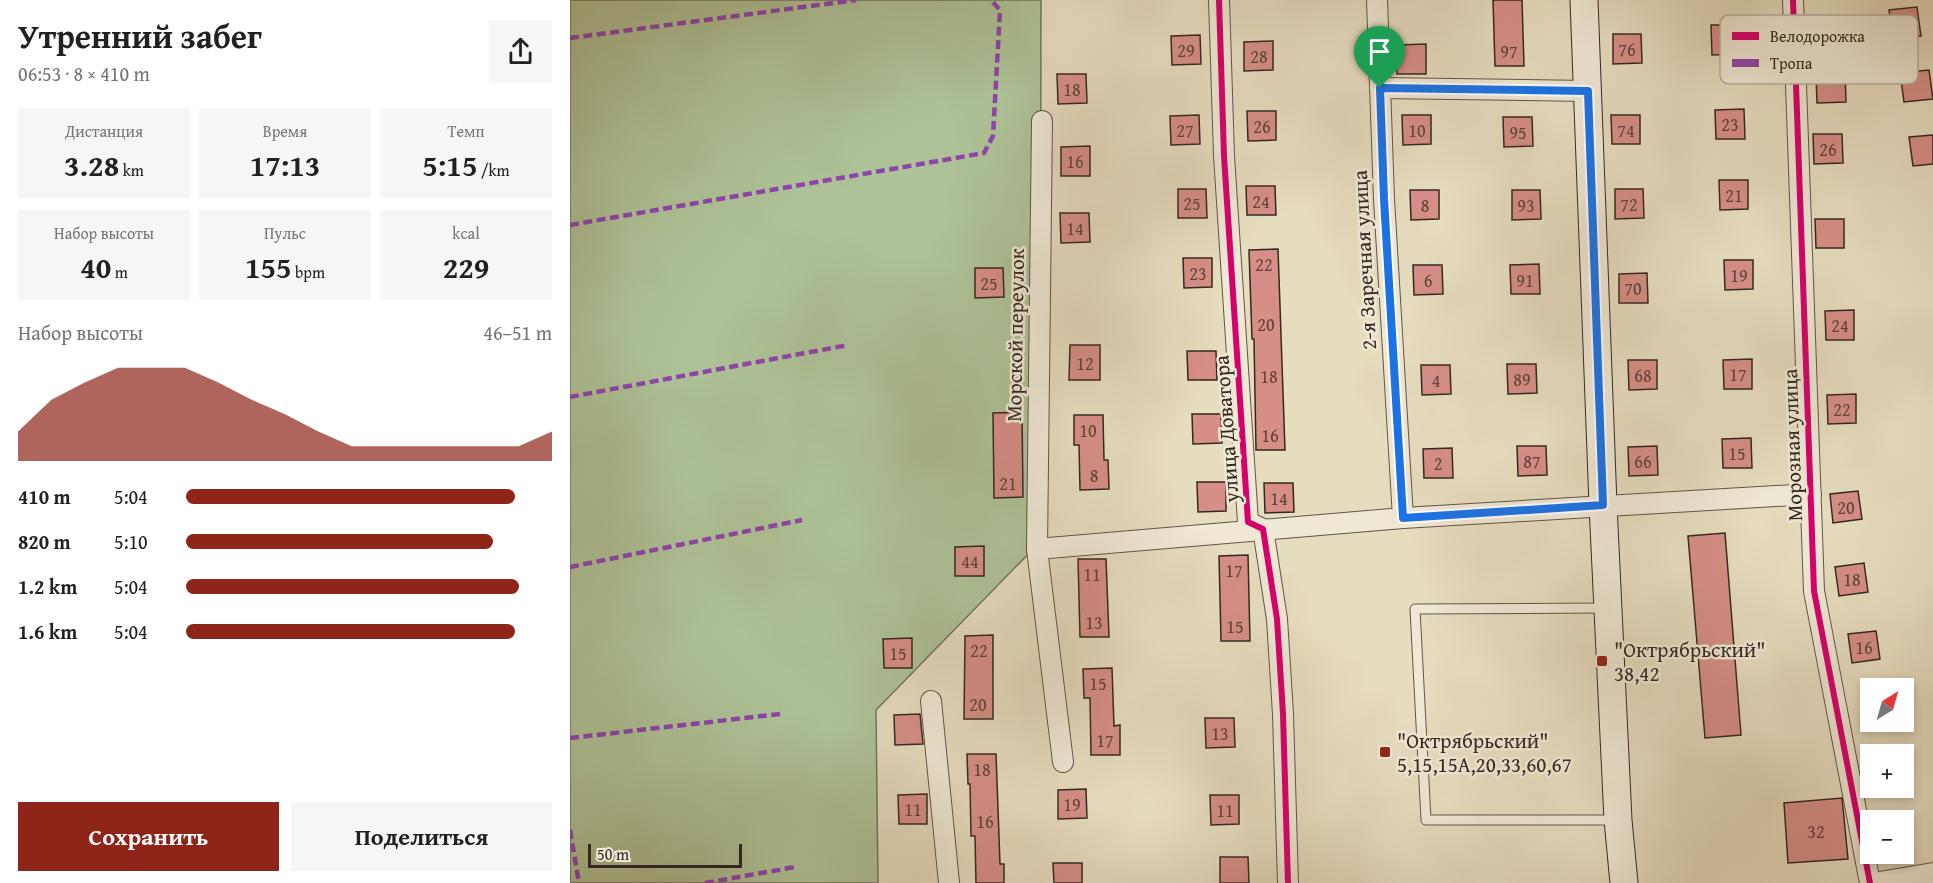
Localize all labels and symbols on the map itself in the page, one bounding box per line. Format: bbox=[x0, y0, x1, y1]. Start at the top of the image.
legend bbox=[1720, 15, 1918, 84]
text: Велодорожка bbox=[1770, 24, 1865, 48]
pin bbox=[1354, 26, 1405, 88]
house number: 76 bbox=[1618, 36, 1636, 63]
house number: 29 bbox=[1177, 37, 1195, 64]
house number: 97 bbox=[1500, 38, 1518, 65]
house number: 28 bbox=[1250, 43, 1268, 70]
text: Тропа bbox=[1770, 51, 1813, 75]
house number: 18 bbox=[1063, 76, 1081, 103]
house number: 23 bbox=[1721, 111, 1739, 138]
house number: 26 bbox=[1253, 113, 1271, 140]
house number: 27 bbox=[1176, 117, 1194, 144]
house number: 10 bbox=[1408, 117, 1426, 144]
house number: 74 bbox=[1617, 117, 1635, 144]
house number: 95 bbox=[1509, 119, 1527, 146]
house number: 26 bbox=[1819, 136, 1837, 163]
house number: 16 bbox=[1066, 148, 1084, 175]
street label: 2-я Заречная улица bbox=[1344, 169, 1384, 351]
house number: 21 bbox=[1725, 182, 1743, 209]
house number: 24 bbox=[1252, 188, 1270, 215]
house number: 25 bbox=[1183, 190, 1201, 217]
house number: 72 bbox=[1620, 191, 1638, 218]
house number: 8 bbox=[1421, 192, 1429, 219]
house number: 93 bbox=[1517, 192, 1535, 219]
house number: 14 bbox=[1066, 215, 1084, 242]
street label: Морской переулок bbox=[998, 248, 1032, 422]
house number: 22 bbox=[1255, 251, 1273, 278]
house number: 23 bbox=[1189, 260, 1207, 287]
house number: 19 bbox=[1730, 262, 1748, 289]
house number: 6 bbox=[1424, 267, 1432, 294]
house number: 91 bbox=[1516, 267, 1534, 294]
house number: 25 bbox=[980, 270, 998, 297]
house number: 70 bbox=[1624, 275, 1642, 302]
house number: 20 bbox=[1257, 311, 1275, 338]
house number: 24 bbox=[1831, 312, 1849, 339]
house number: 12 bbox=[1076, 350, 1094, 377]
street label: улица Доватора bbox=[1205, 354, 1247, 505]
house number: 17 bbox=[1729, 361, 1747, 388]
house number: 68 bbox=[1634, 362, 1652, 389]
house number: 18 bbox=[1260, 363, 1278, 390]
house number: 89 bbox=[1513, 366, 1531, 393]
house number: 4 bbox=[1432, 367, 1440, 394]
street label: Морозная улица bbox=[1774, 368, 1810, 522]
house number: 22 bbox=[1833, 396, 1851, 423]
house number: 10 bbox=[1079, 417, 1097, 444]
house number: 16 bbox=[1261, 422, 1279, 449]
house number: 15 bbox=[1728, 440, 1746, 467]
house number: 87 bbox=[1523, 448, 1541, 475]
house number: 66 bbox=[1634, 448, 1652, 475]
house number: 2 bbox=[1434, 450, 1442, 477]
house number: 8 bbox=[1090, 462, 1098, 489]
house number: 21 bbox=[999, 470, 1017, 497]
house number: 14 bbox=[1270, 485, 1288, 512]
house number: 20 bbox=[1837, 494, 1855, 521]
house number: 44 bbox=[961, 548, 979, 575]
house number: 17 bbox=[1225, 557, 1243, 584]
house number: 11 bbox=[1083, 561, 1101, 588]
house number: 18 bbox=[1843, 566, 1861, 593]
house number: 13 bbox=[1085, 609, 1103, 636]
house number: 15 bbox=[1226, 613, 1244, 640]
place label: "Октрябрьский" 38,42 bbox=[1614, 634, 1766, 689]
house number: 16 bbox=[1855, 634, 1873, 661]
house number: 22 bbox=[970, 637, 988, 664]
house number: 15 bbox=[889, 640, 907, 667]
marker: "Октрябрьский" 38,42 bbox=[1595, 654, 1609, 668]
house number: 15 bbox=[1089, 670, 1107, 697]
north arrow bbox=[1860, 678, 1914, 732]
house number: 20 bbox=[969, 691, 987, 718]
house number: 13 bbox=[1211, 720, 1229, 747]
place label: "Октрябрьский" 5,15,15А,20,33,60,67 bbox=[1397, 725, 1572, 780]
house number: 17 bbox=[1096, 727, 1114, 754]
marker: "Октрябрьский" 5,15,15А,20,33,60,67 bbox=[1378, 745, 1392, 759]
house number: 18 bbox=[973, 756, 991, 783]
house number: 19 bbox=[1063, 791, 1081, 818]
house number: 11 bbox=[904, 796, 922, 823]
house number: 11 bbox=[1216, 797, 1234, 824]
house number: 16 bbox=[976, 808, 994, 835]
house number: 32 bbox=[1807, 818, 1825, 845]
scale bar bbox=[588, 841, 742, 868]

